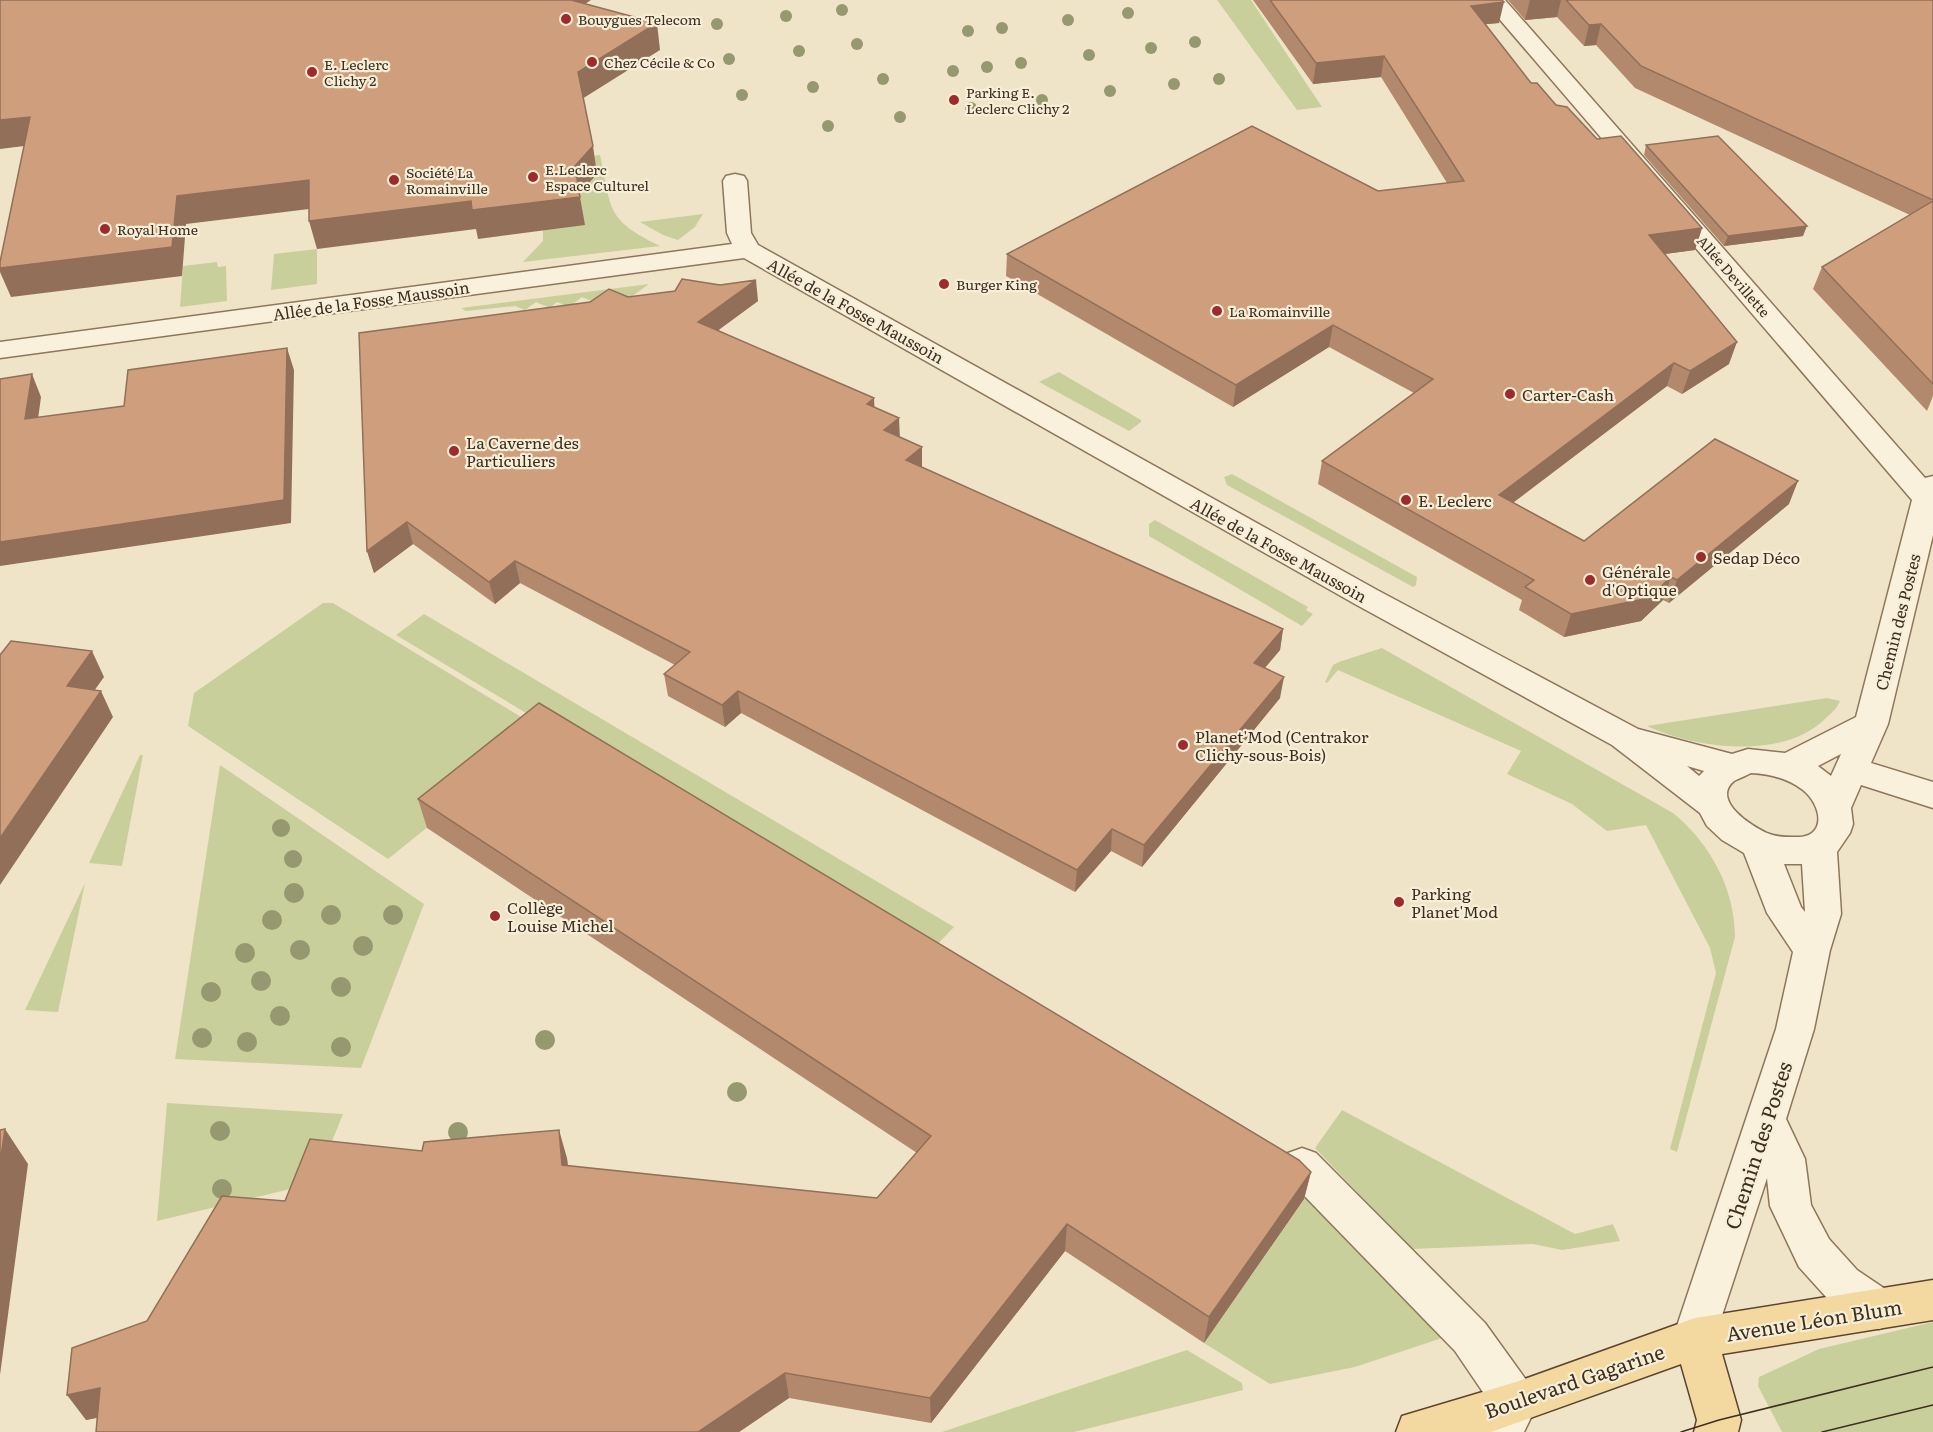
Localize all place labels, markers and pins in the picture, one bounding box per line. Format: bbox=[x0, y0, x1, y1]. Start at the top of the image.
place label: Bouygues Telecom bbox=[578, 9, 702, 29]
marker: Bouygues Telecom bbox=[559, 12, 573, 26]
place label: Chez Cécile & Co bbox=[604, 52, 715, 72]
place label: E. Leclerc Clichy 2 bbox=[324, 54, 389, 90]
marker: Chez Cécile & Co bbox=[585, 55, 599, 69]
marker: E. Leclerc Clichy 2 bbox=[305, 65, 319, 79]
place label: Parking E. Leclerc Clichy 2 bbox=[966, 82, 1069, 118]
marker: Parking E. Leclerc Clichy 2 bbox=[947, 93, 961, 107]
place label: E.Leclerc Espace Culturel bbox=[545, 159, 649, 195]
place label: Société La Romainville bbox=[406, 162, 488, 198]
marker: E.Leclerc Espace Culturel bbox=[526, 170, 540, 184]
marker: Société La Romainville bbox=[387, 173, 401, 187]
place label: Royal Home bbox=[117, 219, 198, 239]
marker: Royal Home bbox=[98, 222, 112, 236]
place label: Burger King bbox=[956, 274, 1037, 294]
marker: Burger King bbox=[937, 277, 951, 291]
place label: La Romainville bbox=[1229, 301, 1330, 321]
marker: La Romainville bbox=[1210, 304, 1224, 318]
place label: Carter-Cash bbox=[1522, 382, 1615, 406]
marker: Carter-Cash bbox=[1503, 387, 1517, 401]
place label: La Caverne des Particuliers bbox=[466, 430, 579, 472]
marker: La Caverne des Particuliers bbox=[447, 444, 461, 458]
place label: E. Leclerc bbox=[1418, 488, 1492, 512]
marker: E. Leclerc bbox=[1399, 493, 1413, 507]
place label: Sedap Déco bbox=[1713, 545, 1800, 569]
marker: Sedap Déco bbox=[1694, 550, 1708, 564]
place label: Générale d'Optique bbox=[1602, 559, 1677, 601]
marker: Générale d'Optique bbox=[1583, 573, 1597, 587]
place label: Planet'Mod (Centrakor Clichy-sous-Bois) bbox=[1195, 724, 1369, 766]
marker: Planet'Mod (Centrakor Clichy-sous-Bois) bbox=[1176, 738, 1190, 752]
place label: Parking Planet'Mod bbox=[1411, 881, 1498, 923]
place label: Collège Louise Michel bbox=[507, 895, 614, 937]
marker: Parking Planet'Mod bbox=[1392, 895, 1406, 909]
marker: Collège Louise Michel bbox=[488, 909, 502, 923]

